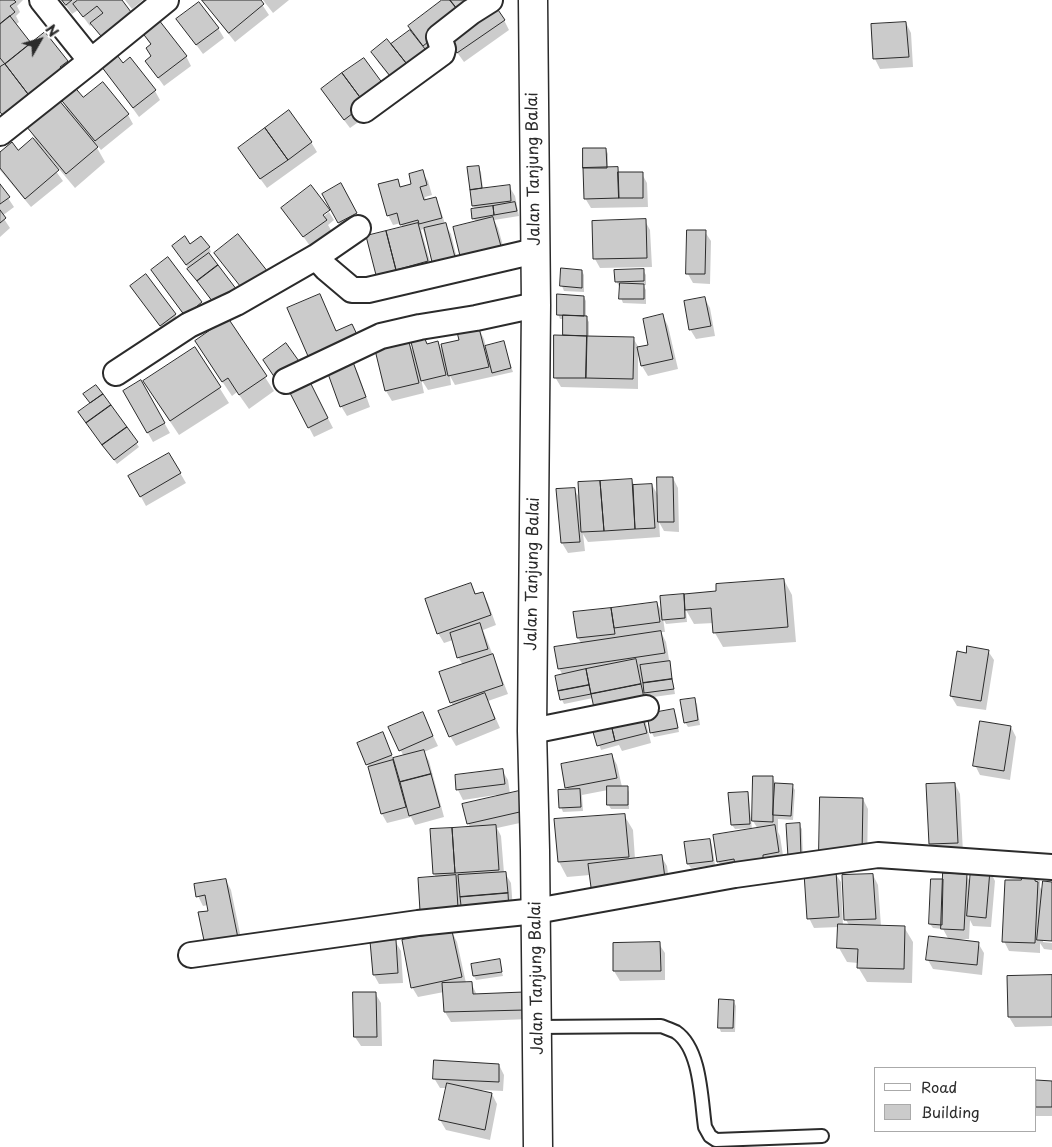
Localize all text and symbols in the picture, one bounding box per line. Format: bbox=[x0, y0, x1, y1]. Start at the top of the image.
north arrow bbox=[15, 15, 65, 65]
text: N bbox=[41, 20, 64, 41]
street label: Jalan Tanjung Balai bbox=[523, 92, 545, 246]
street label: Jalan Tanjung Balai bbox=[522, 497, 544, 651]
street label: Jalan Tanjung Balai bbox=[526, 901, 548, 1055]
legend bbox=[874, 1067, 1037, 1132]
text: Road bbox=[921, 1075, 957, 1098]
text: Building bbox=[921, 1100, 980, 1123]

